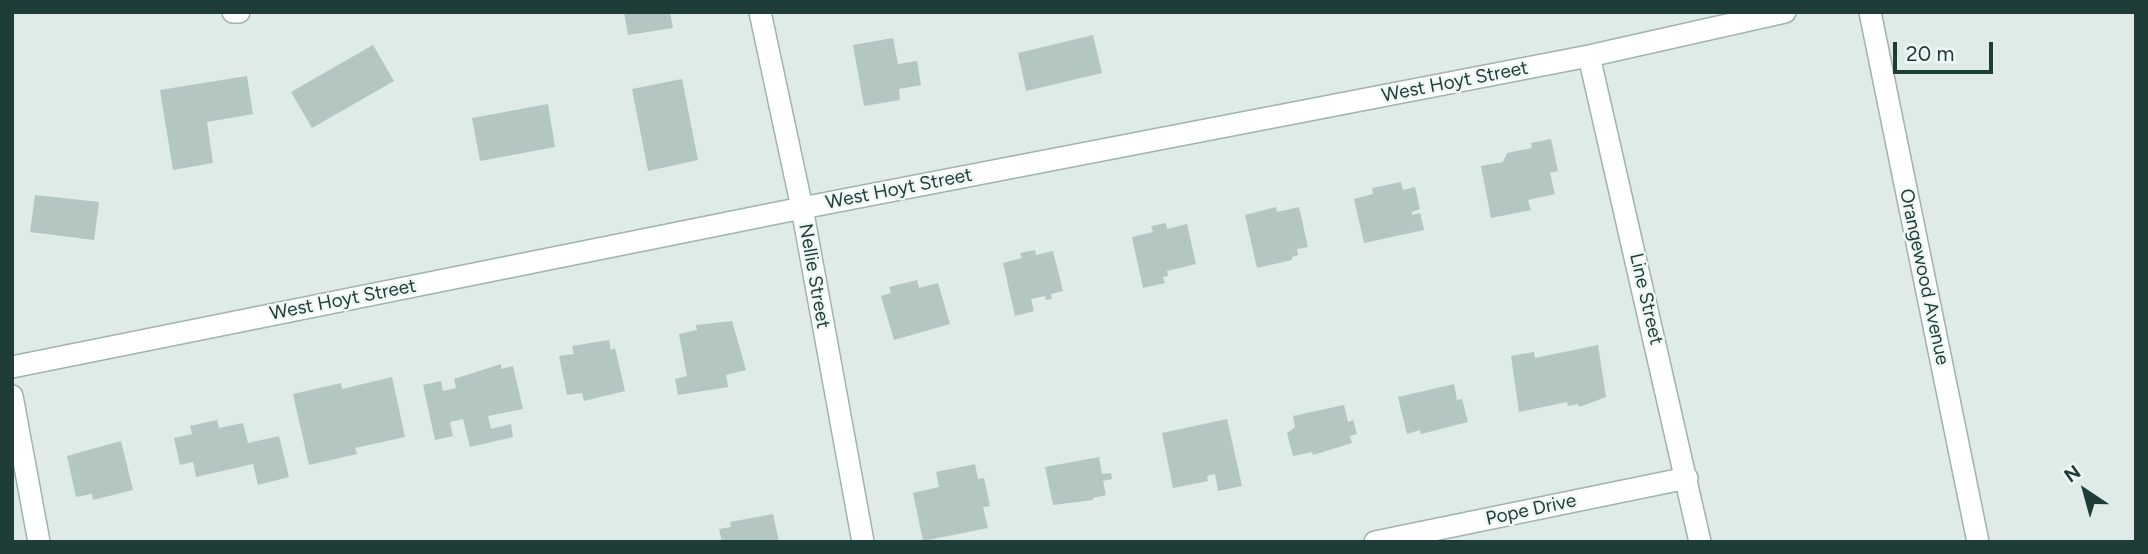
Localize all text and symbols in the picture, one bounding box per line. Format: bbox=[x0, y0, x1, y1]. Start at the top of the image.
scale bar bbox=[1896, 28, 1996, 72]
text: 20 m bbox=[1906, 41, 1954, 66]
street label: West Hoyt Street bbox=[1380, 57, 1530, 107]
street label: West Hoyt Street bbox=[824, 164, 974, 214]
street label: Orangewood Avenue bbox=[1894, 187, 1954, 367]
street label: Nellie Street bbox=[794, 222, 834, 330]
street label: Line Street bbox=[1624, 251, 1668, 347]
street label: West Hoyt Street bbox=[268, 275, 418, 325]
north arrow bbox=[2050, 456, 2120, 526]
text: N bbox=[2060, 460, 2085, 487]
street label: Pope Drive bbox=[1484, 489, 1578, 531]

